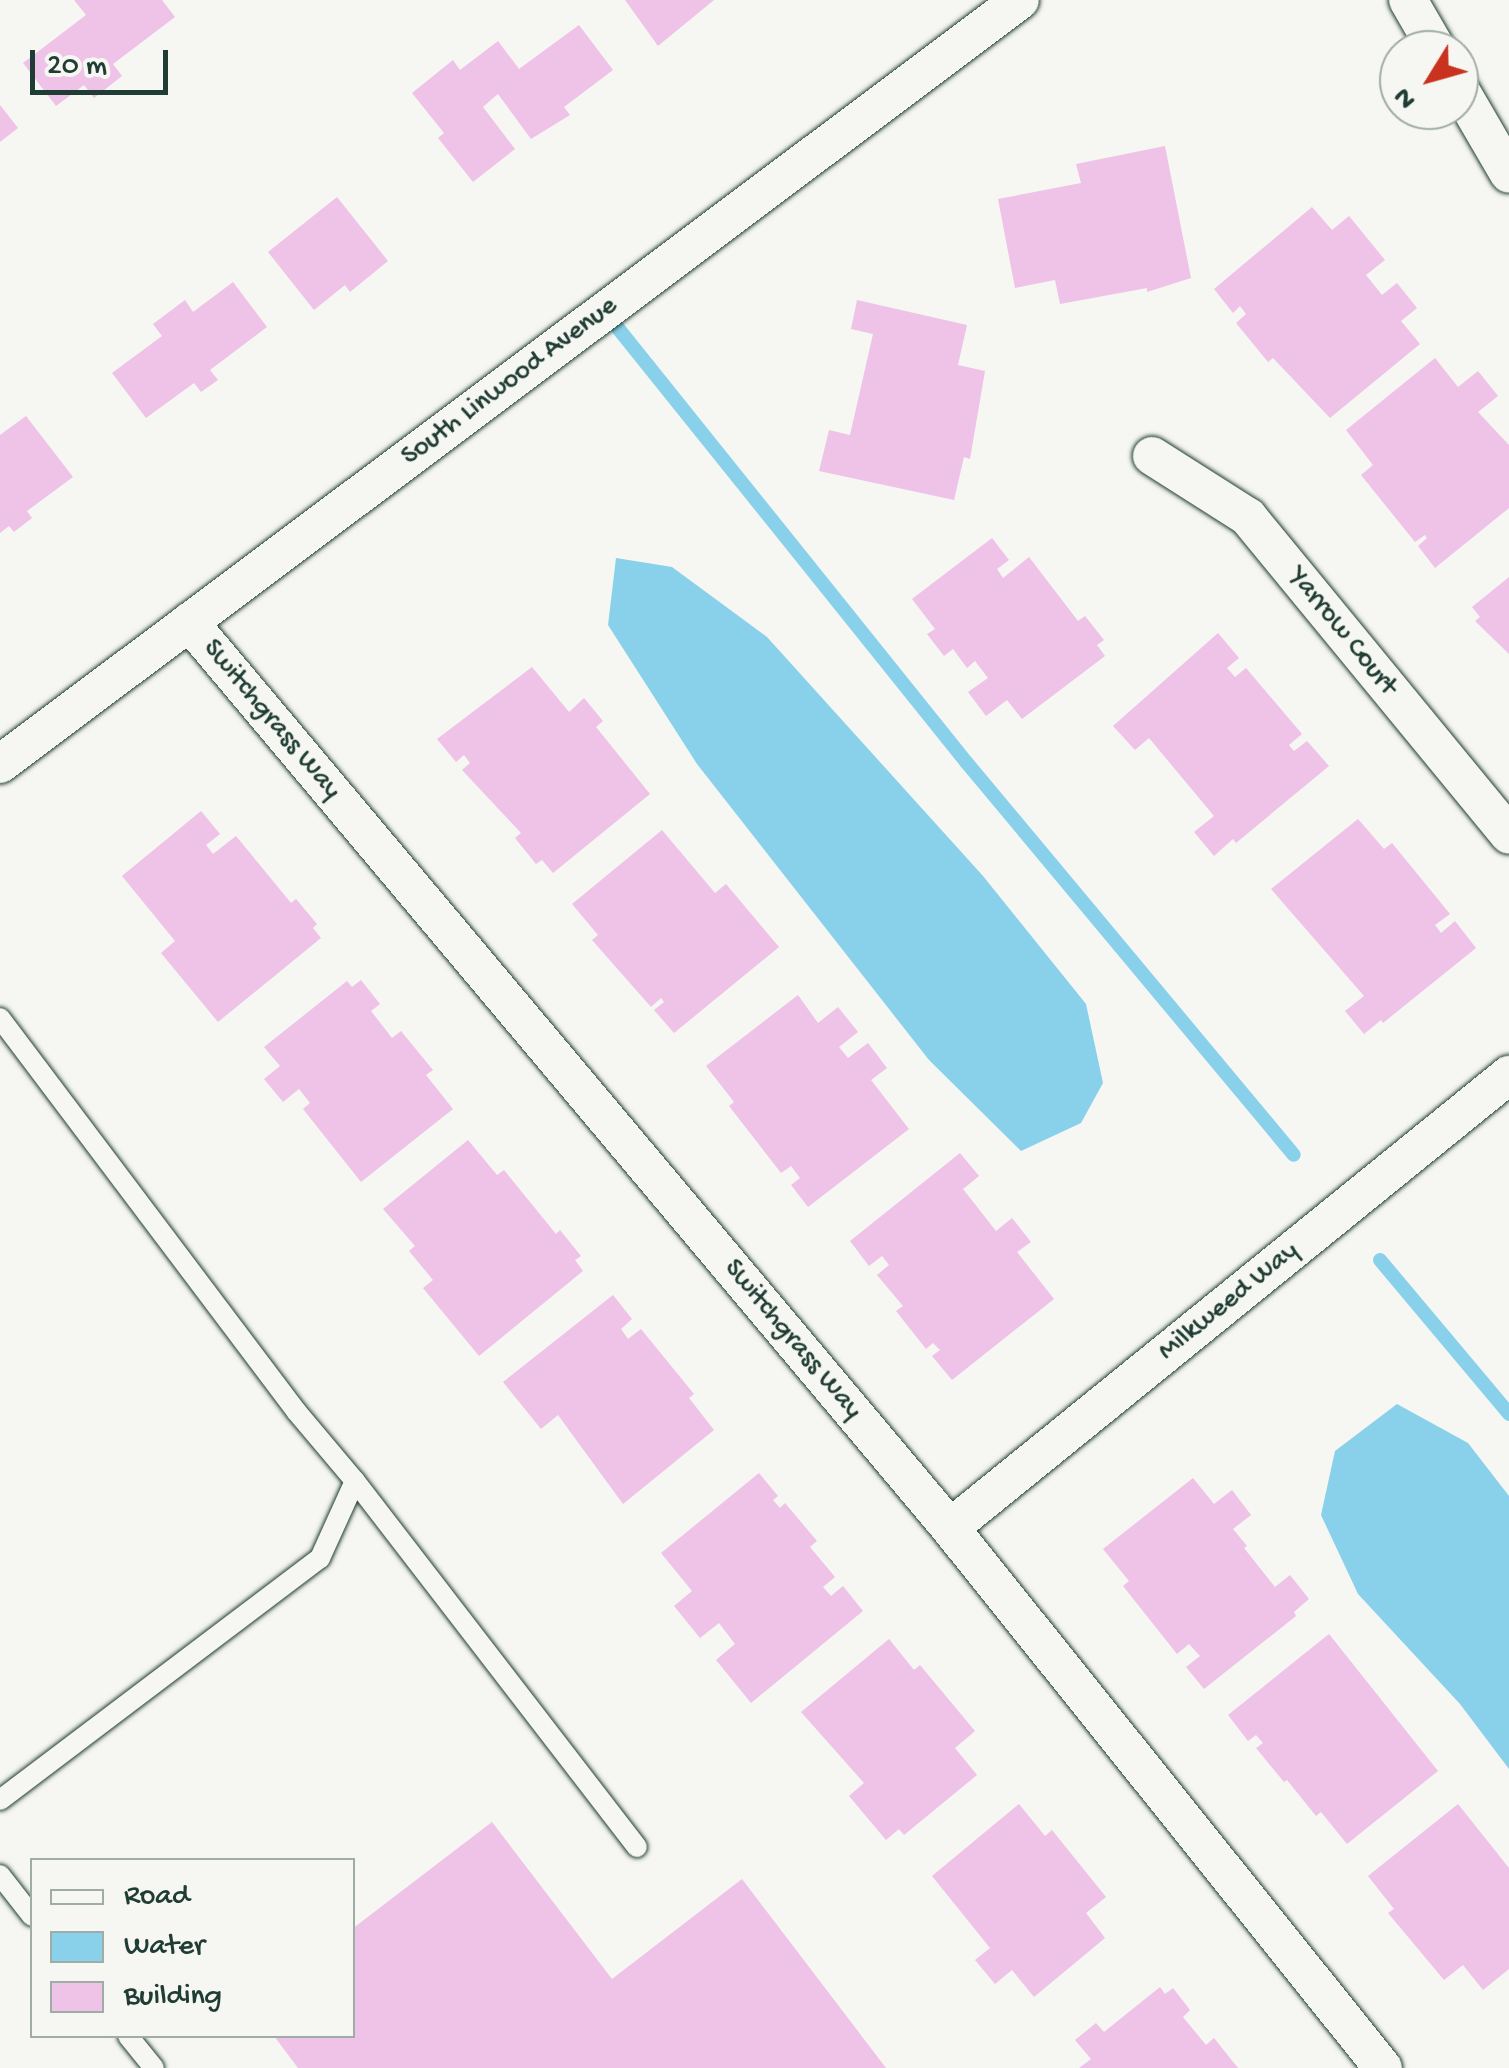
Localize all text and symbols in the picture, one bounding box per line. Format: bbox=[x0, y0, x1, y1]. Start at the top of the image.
scale bar bbox=[35, 30, 172, 92]
north arrow bbox=[1379, 30, 1479, 130]
text: 20 m bbox=[47, 50, 107, 85]
text: N bbox=[1388, 80, 1425, 114]
street label: South Linwood Avenue bbox=[396, 290, 624, 474]
street label: Yarrow Court bbox=[1280, 561, 1404, 703]
street label: Switchgrass Way bbox=[194, 633, 348, 807]
street label: Milkweed Way bbox=[1152, 1235, 1306, 1369]
street label: Switchgrass Way bbox=[715, 1253, 869, 1427]
legend bbox=[30, 1858, 355, 2038]
text: Road bbox=[124, 1880, 190, 1915]
text: Water bbox=[124, 1930, 205, 1965]
text: Building bbox=[124, 1980, 222, 2015]

